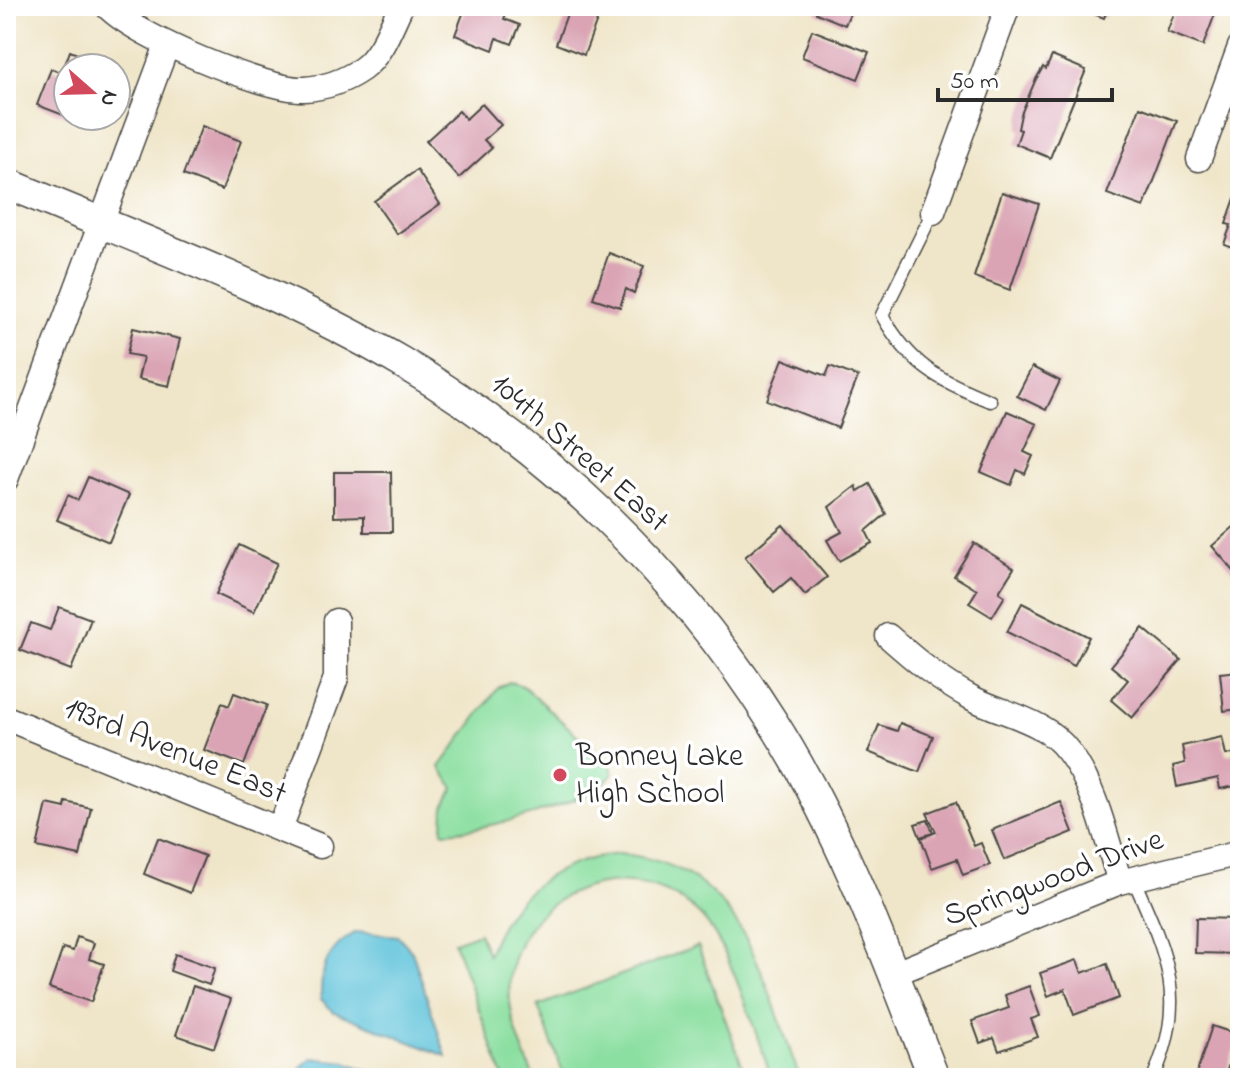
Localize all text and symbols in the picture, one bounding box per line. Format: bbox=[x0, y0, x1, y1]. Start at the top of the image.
north arrow bbox=[52, 52, 132, 132]
scale bar bbox=[938, 52, 1112, 102]
text: 50 m bbox=[950, 65, 999, 100]
text: N bbox=[90, 85, 126, 110]
street label: 104th Street East bbox=[479, 363, 679, 545]
street label: 193rd Avenue East bbox=[57, 686, 294, 818]
place label: Bonney Lake High School bbox=[575, 734, 744, 818]
marker: Bonney Lake High School bbox=[551, 766, 569, 784]
street label: Springwood Drive bbox=[938, 817, 1171, 941]

